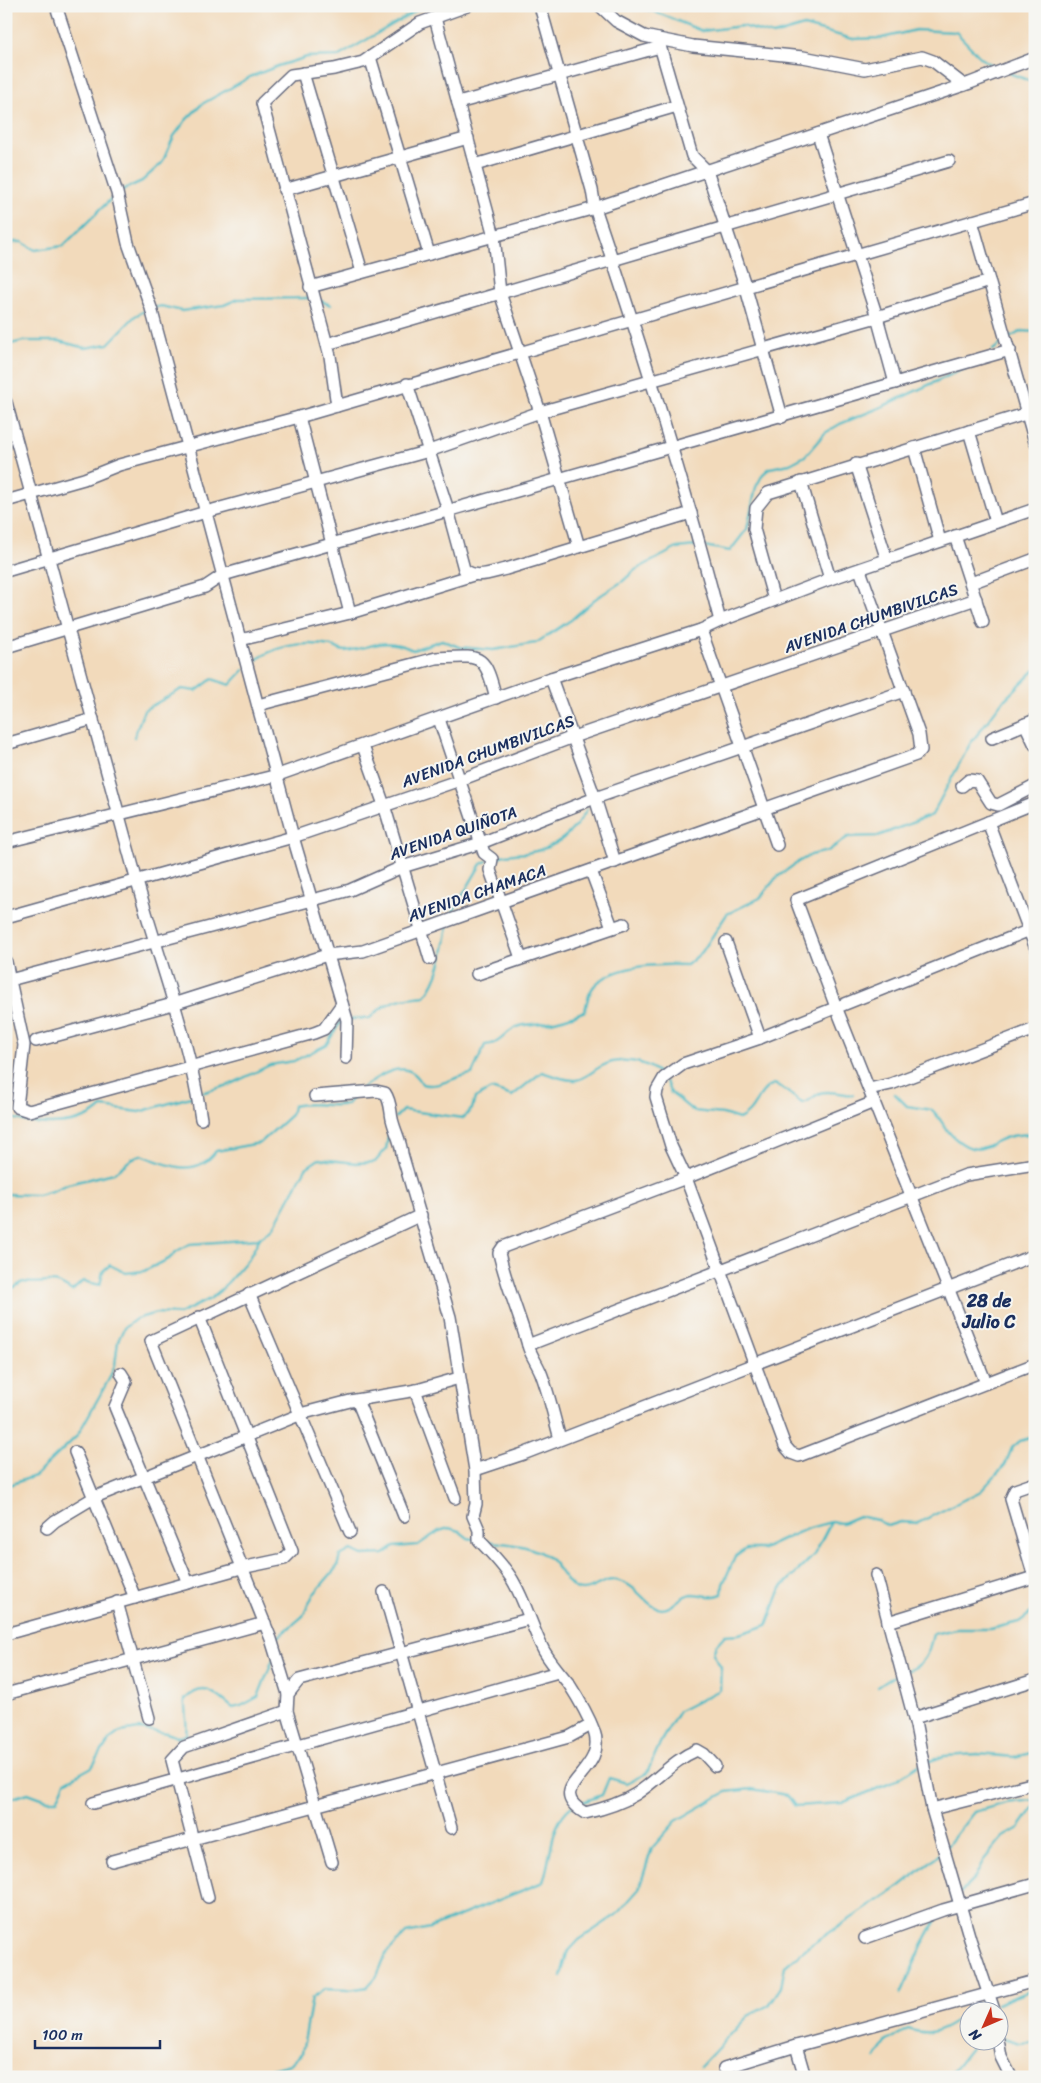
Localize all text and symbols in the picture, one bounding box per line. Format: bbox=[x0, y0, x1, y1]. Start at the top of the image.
street label: AVENIDA CHUMBIVILCAS bbox=[779, 575, 962, 662]
street label: AVENIDA CHUMBIVILCAS bbox=[396, 706, 579, 796]
street label: AVENIDA QUIÑOTA bbox=[384, 798, 521, 869]
street label: AVENIDA CHAMACA bbox=[403, 856, 550, 931]
district label: 28 de Julio C bbox=[961, 1285, 1016, 1338]
north arrow bbox=[958, 2000, 1008, 2050]
scale bar bbox=[35, 2018, 160, 2050]
text: 100 m bbox=[42, 2022, 83, 2048]
text: N bbox=[963, 2022, 988, 2048]

